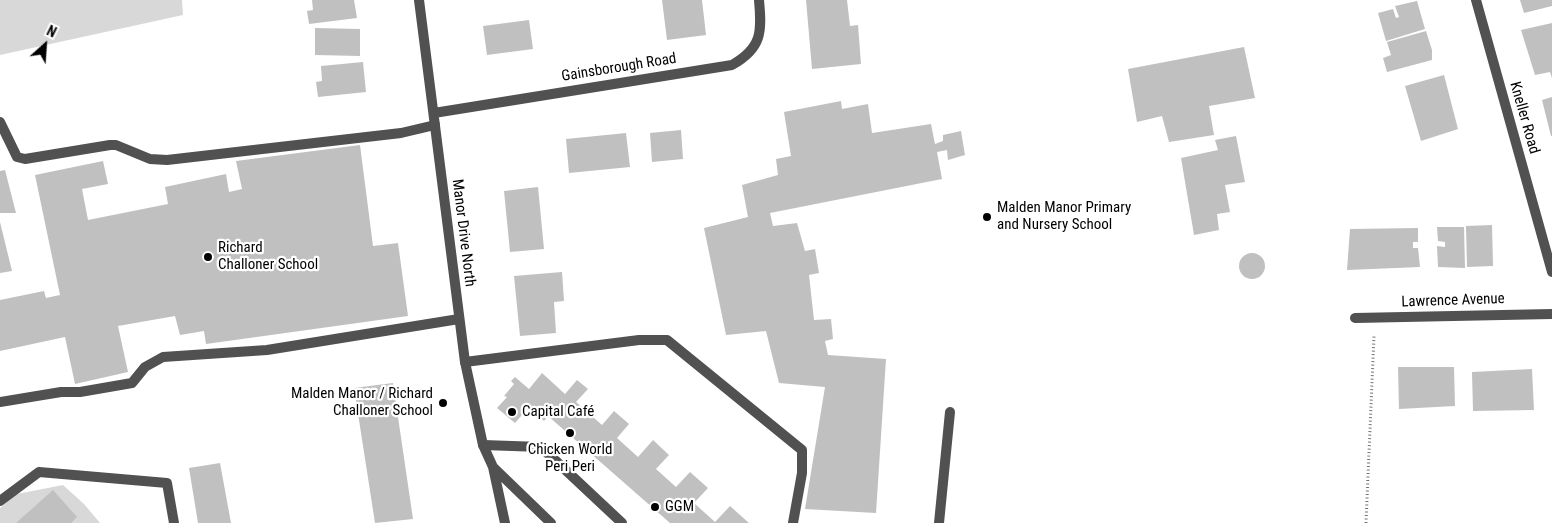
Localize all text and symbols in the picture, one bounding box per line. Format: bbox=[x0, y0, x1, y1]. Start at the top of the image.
north arrow bbox=[20, 20, 70, 70]
text: N bbox=[44, 22, 59, 41]
street label: Gainsborough Road bbox=[560, 50, 678, 86]
street label: Kneller Road bbox=[1505, 80, 1543, 156]
street label: Manor Drive North bbox=[447, 178, 479, 288]
place label: Malden Manor Primary and Nursery School bbox=[997, 199, 1131, 234]
marker: Malden Manor Primary and Nursery School bbox=[981, 211, 993, 223]
place label: Richard Challoner School bbox=[218, 239, 318, 274]
marker: Richard Challoner School bbox=[202, 251, 214, 263]
street label: Lawrence Avenue bbox=[1401, 290, 1505, 312]
place label: Malden Manor / Richard Challoner School bbox=[291, 385, 433, 420]
marker: Malden Manor / Richard Challoner School bbox=[437, 397, 449, 409]
place label: Capital Café bbox=[522, 403, 594, 421]
marker: Capital Café bbox=[506, 406, 518, 418]
marker: Chicken World Peri Peri bbox=[564, 427, 576, 439]
place label: Chicken World Peri Peri bbox=[528, 441, 612, 476]
place label: GGM bbox=[665, 498, 694, 516]
marker: GGM bbox=[649, 501, 661, 513]

